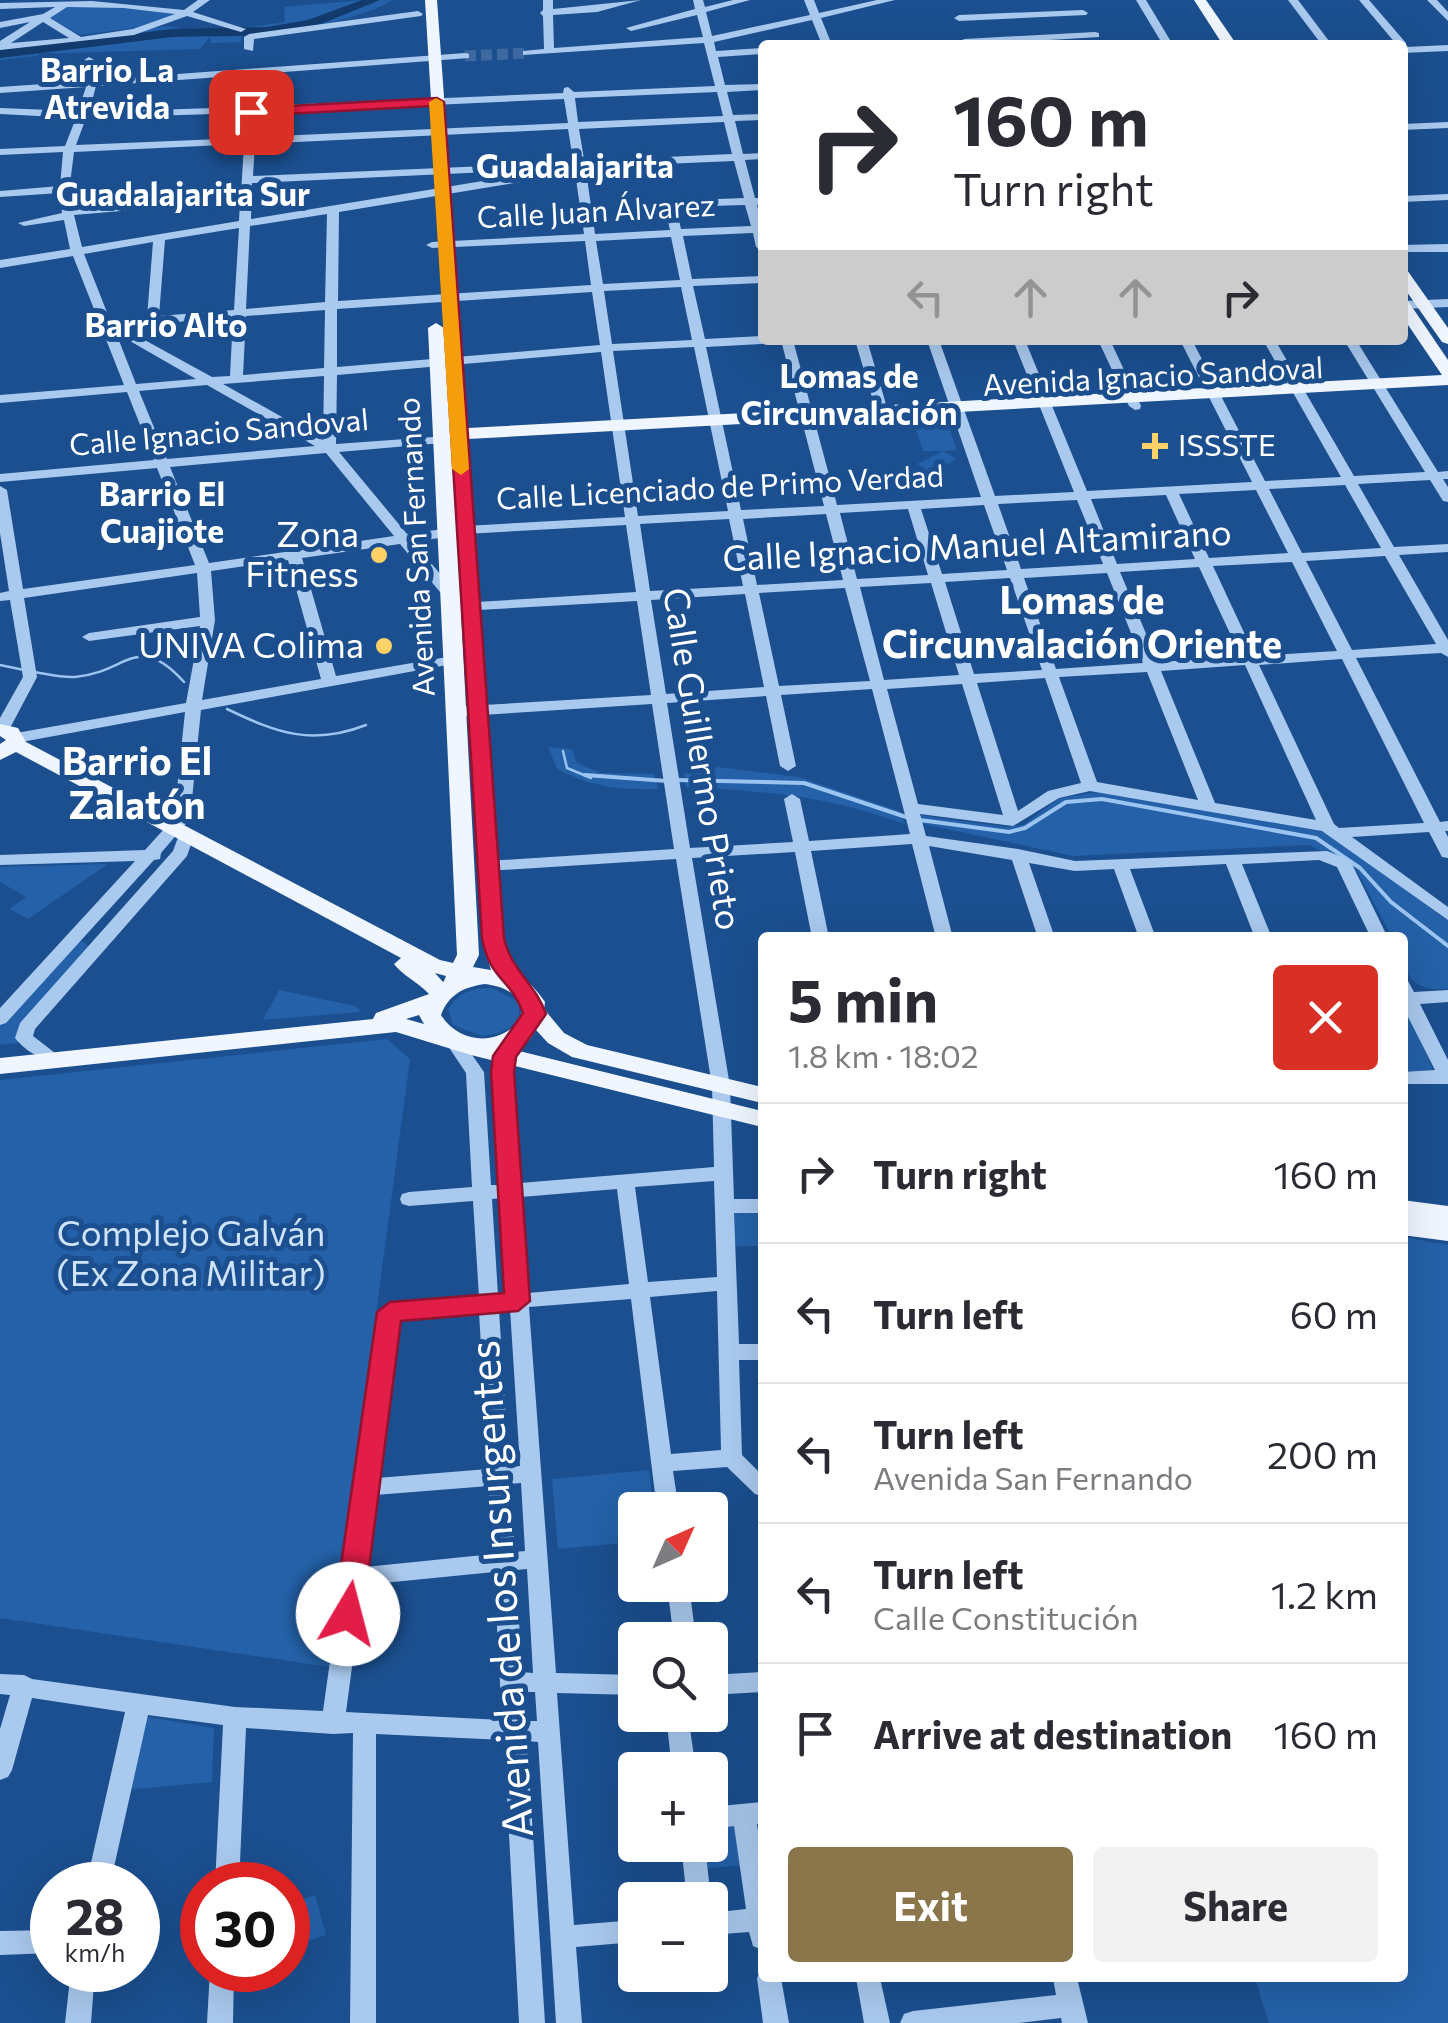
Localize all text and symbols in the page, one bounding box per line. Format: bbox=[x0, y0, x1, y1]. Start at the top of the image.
district label: Barrio La Atrevida bbox=[40, 49, 174, 126]
pin bbox=[209, 70, 294, 155]
text: 160 m bbox=[953, 75, 1149, 160]
icon: right bbox=[788, 80, 918, 210]
icon: arrive bbox=[224, 85, 279, 140]
district label: Guadalajarita bbox=[476, 145, 674, 185]
text: Turn right bbox=[953, 160, 1154, 215]
district label: Guadalajarita Sur bbox=[56, 173, 310, 213]
street label: Calle Juan Álvarez bbox=[476, 185, 716, 234]
icon: left bbox=[898, 270, 953, 325]
icon: ahead bbox=[1003, 270, 1058, 325]
icon: ahead bbox=[1108, 270, 1163, 325]
icon: right bbox=[1213, 270, 1268, 325]
district label: Barrio Alto bbox=[85, 304, 247, 344]
street label: Avenida Ignacio Sandoval bbox=[982, 347, 1324, 402]
district label: Lomas de Circunvalación bbox=[741, 355, 957, 432]
street label: Avenida San Fernando bbox=[388, 396, 441, 698]
street label: Calle Ignacio Sandoval bbox=[68, 399, 370, 462]
place label: ISSSTE bbox=[1178, 425, 1276, 462]
marker: ISSSTE bbox=[1142, 433, 1168, 459]
street label: Calle Licenciado de Primo Verdad bbox=[495, 455, 945, 516]
district label: Barrio El Cuajiote bbox=[99, 473, 225, 550]
street label: Calle Ignacio Manuel Altamirano bbox=[721, 509, 1232, 578]
place label: Zona Fitness bbox=[245, 511, 359, 594]
marker: Zona Fitness bbox=[368, 544, 390, 566]
district label: Lomas de Circunvalación Oriente bbox=[882, 575, 1282, 666]
street label: Calle Guillermo Prieto bbox=[656, 584, 753, 933]
place label: UNIVA Colima bbox=[138, 622, 364, 665]
marker: UNIVA Colima bbox=[373, 635, 395, 657]
district label: Barrio El Zalatón bbox=[62, 736, 212, 827]
text: 5 min bbox=[788, 961, 938, 1034]
button: close bbox=[1273, 965, 1378, 1070]
text: 1.8 km · 18:02 bbox=[788, 1035, 979, 1075]
icon: right bbox=[788, 1146, 843, 1201]
text: Turn right bbox=[873, 1150, 1047, 1197]
text: 160 m bbox=[1273, 1150, 1378, 1197]
park label: Complejo Galván (Ex Zona Militar) bbox=[56, 1210, 326, 1293]
icon: left bbox=[788, 1286, 843, 1341]
text: Turn left bbox=[873, 1290, 1024, 1337]
text: 60 m bbox=[1290, 1290, 1378, 1337]
street label: Avenida de los Insurgentes bbox=[456, 1339, 542, 1840]
text: Turn left bbox=[873, 1410, 1024, 1457]
icon: left bbox=[788, 1426, 843, 1481]
text: 200 m bbox=[1267, 1430, 1378, 1477]
text: Avenida San Fernando bbox=[873, 1457, 1193, 1497]
north arrow bbox=[618, 1492, 728, 1602]
map controls bbox=[618, 1492, 728, 1992]
text: Turn left bbox=[873, 1550, 1024, 1597]
position arrow bbox=[296, 1562, 400, 1666]
icon: left bbox=[788, 1566, 843, 1621]
text: 1.2 km bbox=[1271, 1570, 1378, 1617]
text: Calle Constitución bbox=[873, 1597, 1139, 1637]
button: search bbox=[618, 1622, 728, 1732]
icon: arrive bbox=[788, 1706, 843, 1761]
text: Arrive at destination bbox=[873, 1710, 1232, 1757]
text: 160 m bbox=[1273, 1710, 1378, 1757]
button: + bbox=[618, 1752, 728, 1862]
button: Exit bbox=[788, 1847, 1073, 1962]
button: Share bbox=[1093, 1847, 1378, 1962]
speed limit sign: 30 bbox=[180, 1862, 310, 1992]
button: − bbox=[618, 1882, 728, 1992]
text: 28 bbox=[65, 1884, 125, 1945]
text: km/h bbox=[65, 1937, 125, 1967]

